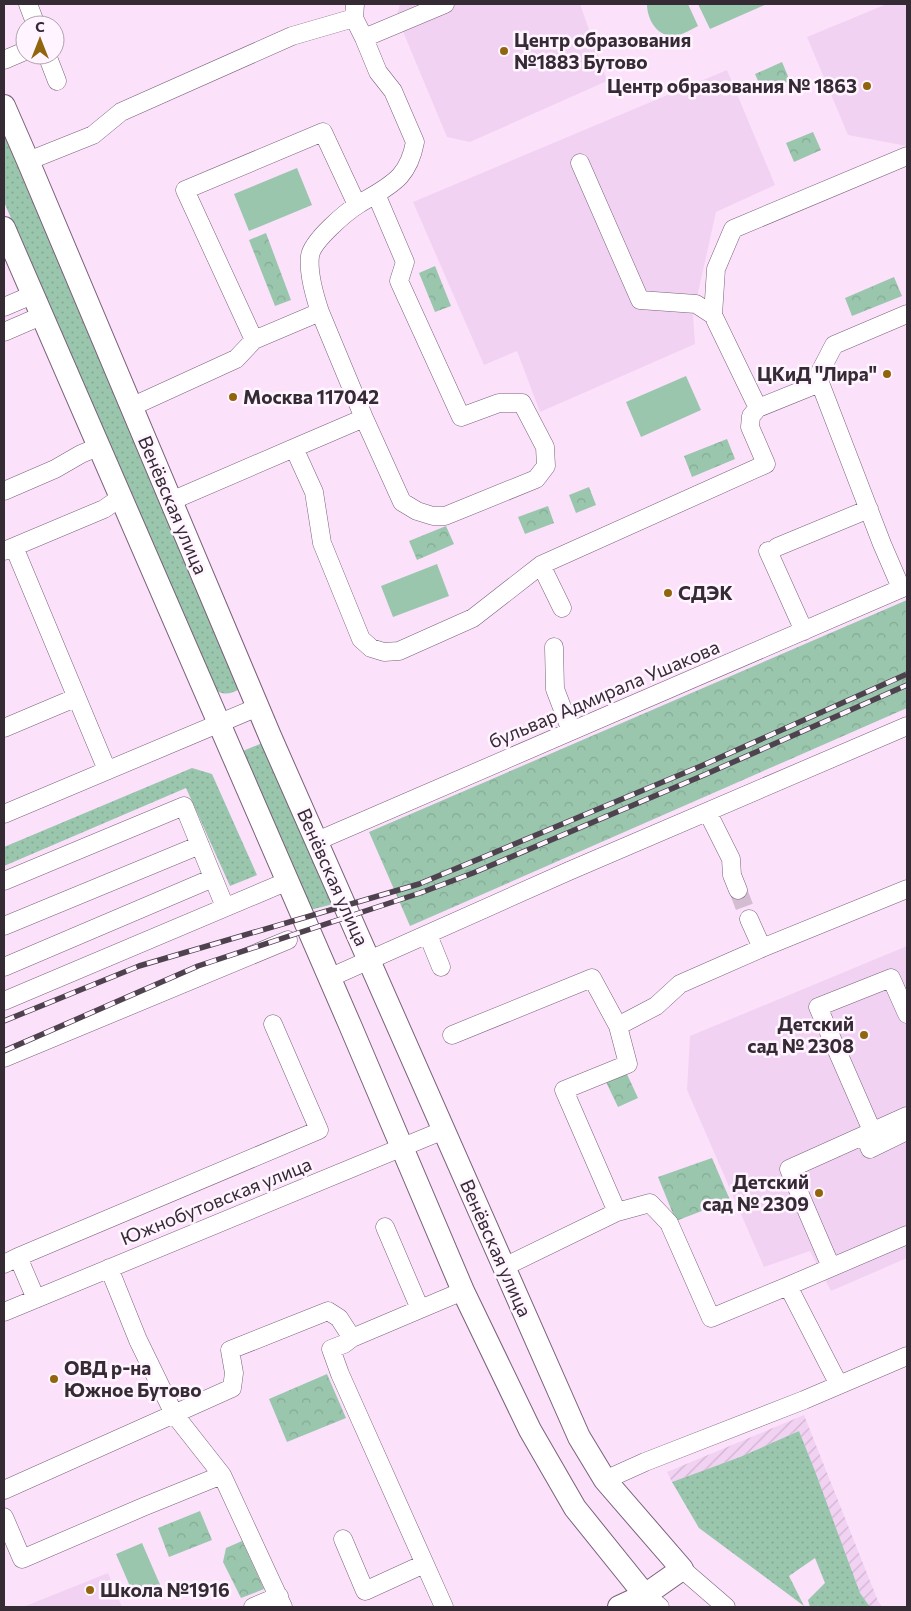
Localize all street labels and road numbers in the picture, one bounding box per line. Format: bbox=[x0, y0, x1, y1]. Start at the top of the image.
street label: Венёвская улица bbox=[134, 432, 213, 578]
street label: бульвар Адмирала Ушакова bbox=[485, 634, 723, 753]
street label: Венёвская улица bbox=[293, 804, 374, 949]
street label: Южнобутовская улица bbox=[117, 1152, 315, 1249]
street label: Венёвская улица bbox=[456, 1175, 537, 1320]

